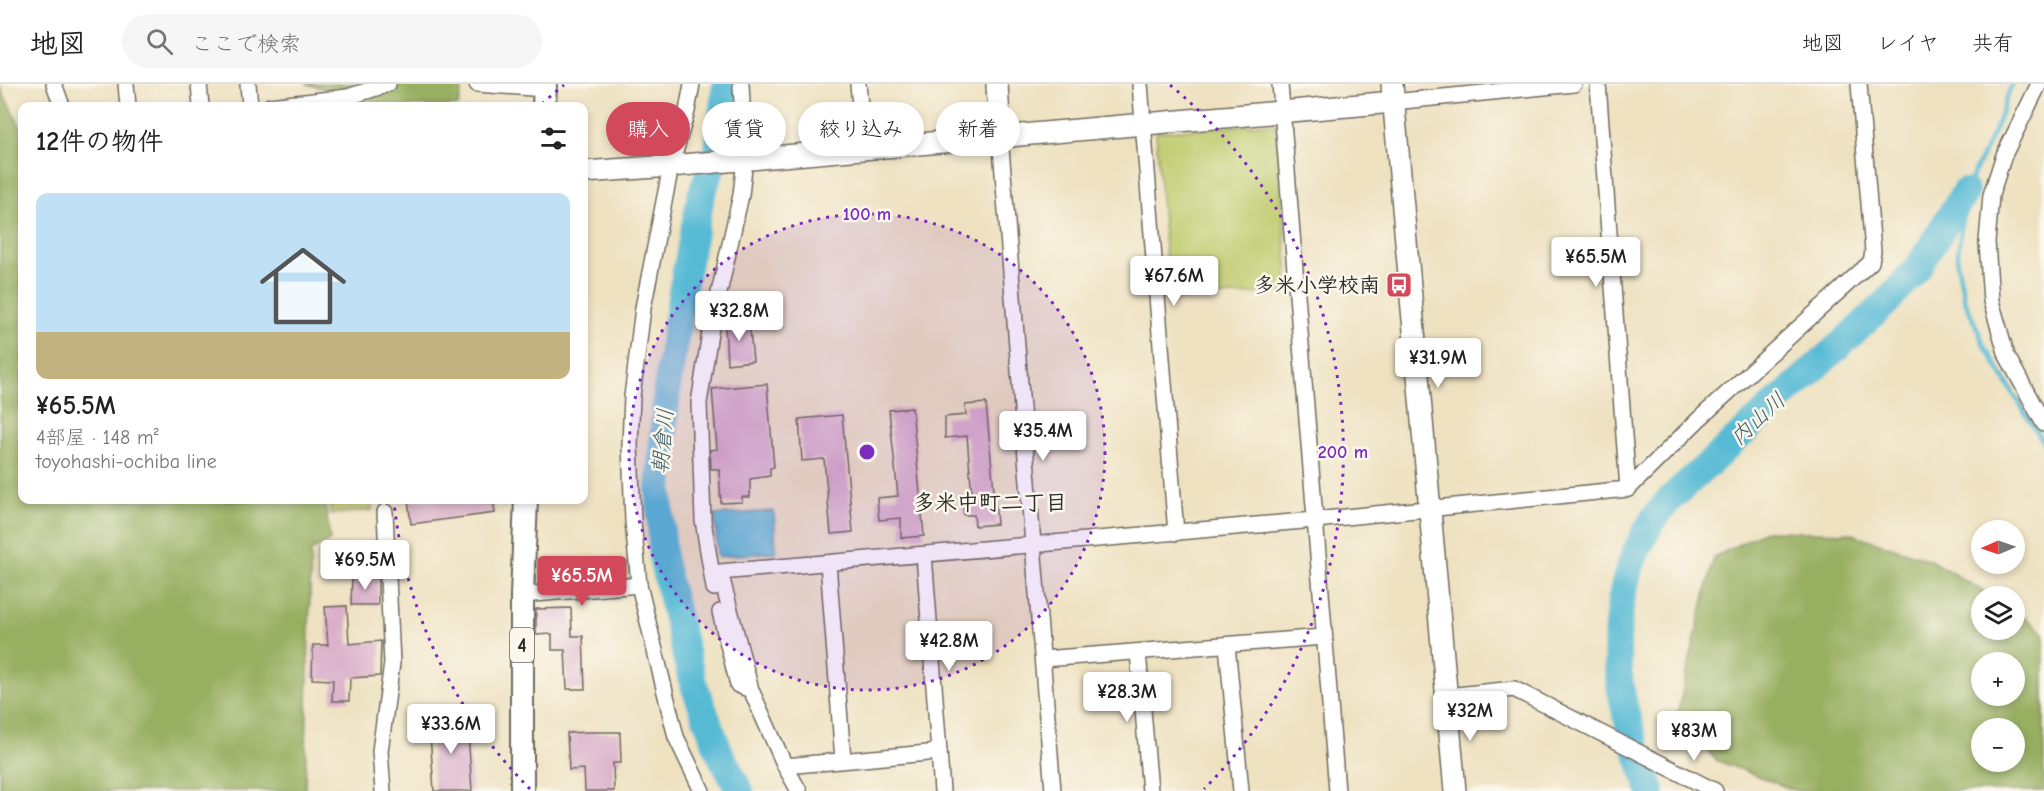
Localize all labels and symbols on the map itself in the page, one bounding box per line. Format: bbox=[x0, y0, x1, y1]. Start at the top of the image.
text: 100 m bbox=[843, 204, 891, 225]
pin: ¥65.5M bbox=[1547, 237, 1645, 288]
pin: ¥67.6M bbox=[1125, 256, 1223, 307]
bus stop icon: 多米小学校南 bbox=[1384, 270, 1414, 300]
place label: 多米小学校南 bbox=[1254, 273, 1380, 297]
pin: ¥32.8M bbox=[690, 291, 788, 342]
pin: ¥31.9M bbox=[1389, 338, 1487, 389]
water label: 内山川 bbox=[1725, 387, 1791, 451]
water label: 朝倉川 bbox=[647, 407, 679, 475]
pin: ¥35.4M bbox=[994, 411, 1092, 462]
centre of rings bbox=[857, 442, 877, 462]
text: 200 m bbox=[1318, 442, 1368, 463]
district label: 多米中町二丁目 bbox=[913, 490, 1067, 516]
north arrow bbox=[1971, 520, 2025, 574]
pin: ¥69.5M bbox=[316, 540, 414, 591]
pin: ¥65.5M bbox=[533, 556, 631, 607]
pin: ¥42.8M bbox=[900, 621, 998, 672]
road number: 4 bbox=[510, 628, 534, 662]
pin: ¥28.3M bbox=[1078, 672, 1176, 723]
pin: ¥32M bbox=[1434, 691, 1506, 742]
pin: ¥33.6M bbox=[402, 704, 500, 755]
pin: ¥83M bbox=[1658, 711, 1730, 762]

